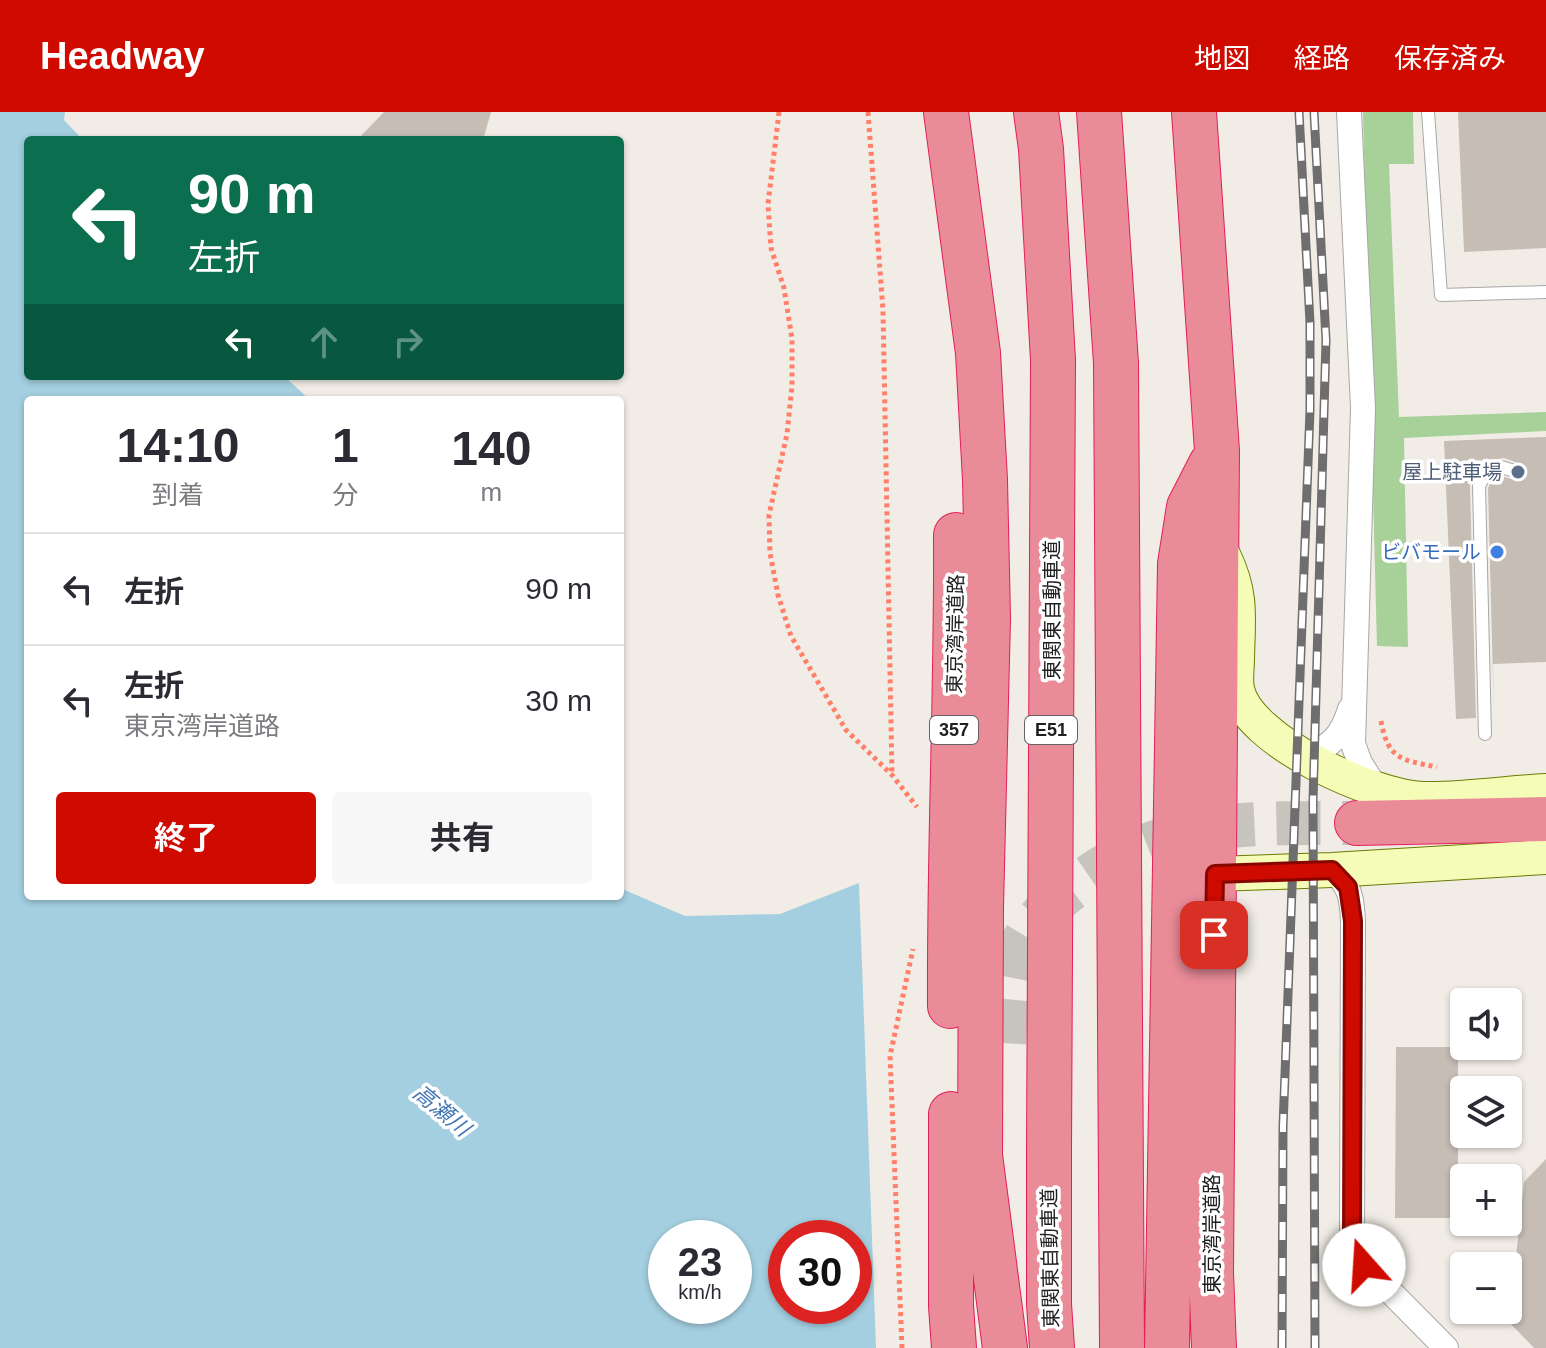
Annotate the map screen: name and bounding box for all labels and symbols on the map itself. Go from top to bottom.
place label: 屋上駐車場 [1402,461,1502,483]
marker: 屋上駐車場 [1509,463,1527,481]
street label: 東関東自動車道 [1041,540,1063,680]
place label: ビバモール [1381,541,1481,563]
marker: ビバモール [1488,543,1506,561]
street label: 東京湾岸道路 [943,574,967,694]
road number: 357 [930,716,978,744]
road number: E51 [1025,716,1077,744]
pin [1180,901,1248,969]
water label: 高瀬川 [408,1080,477,1142]
street label: 東京湾岸道路 [1201,1174,1223,1294]
street label: 東関東自動車道 [1038,1188,1062,1328]
speed limit sign: 30 [768,1220,872,1324]
position arrow [1322,1223,1406,1307]

